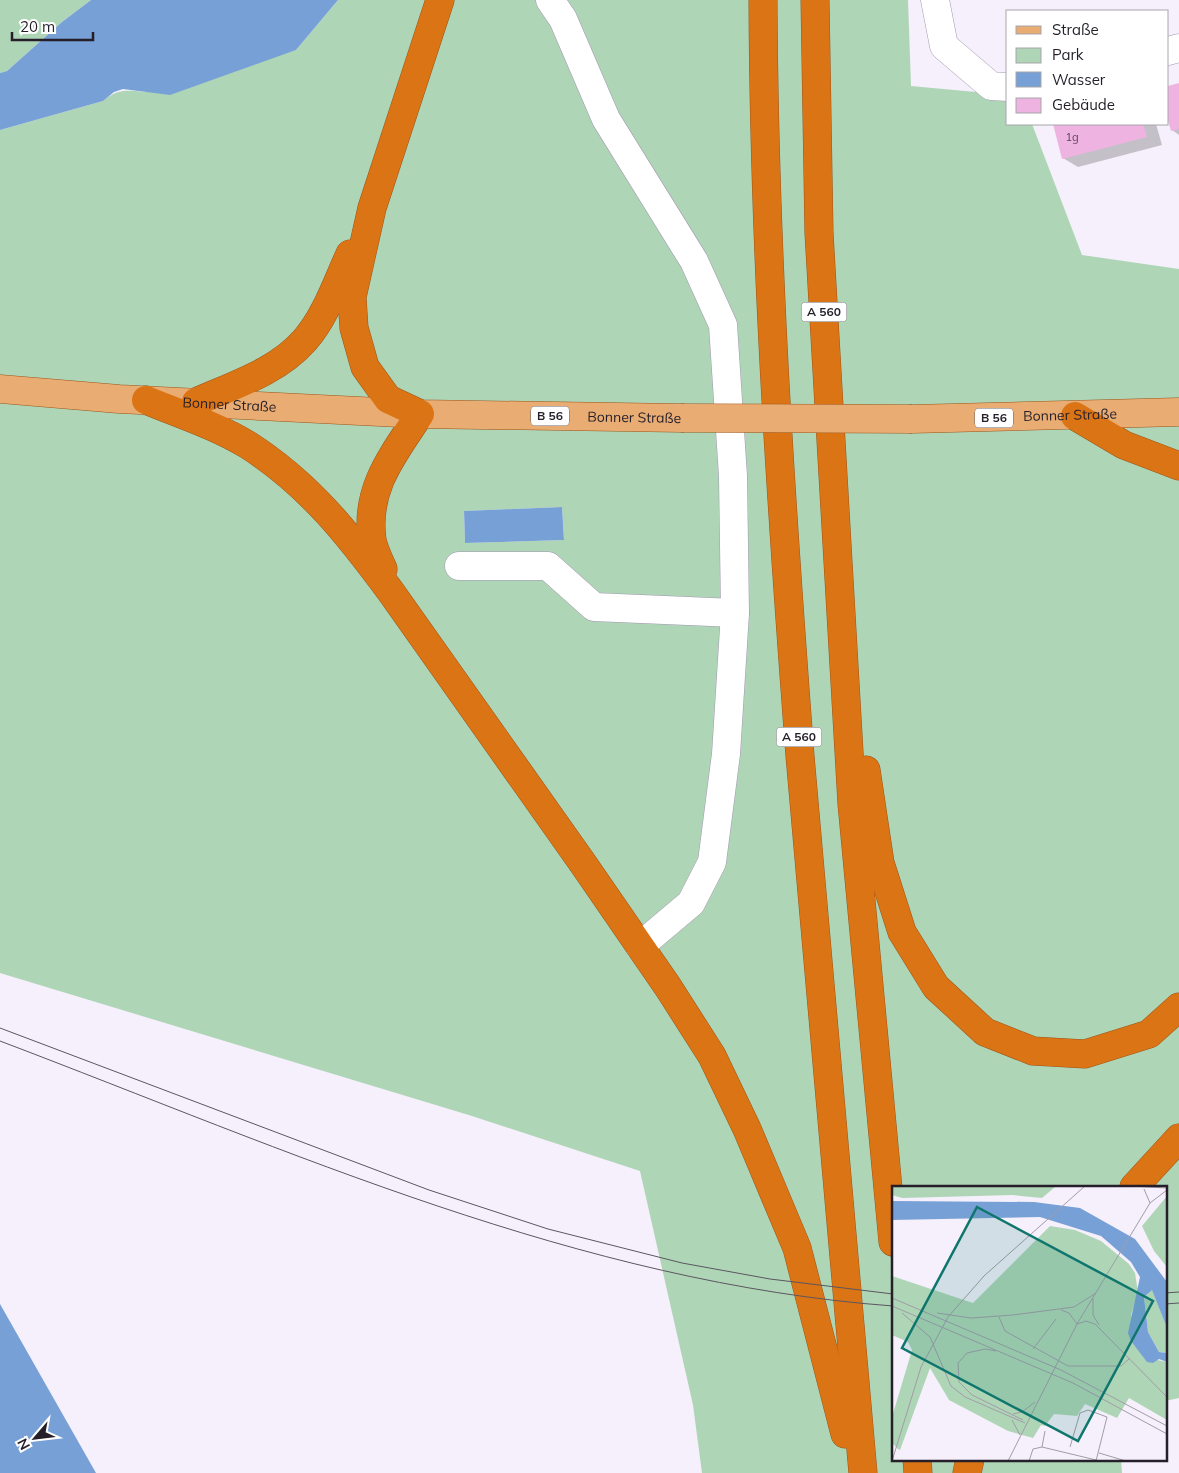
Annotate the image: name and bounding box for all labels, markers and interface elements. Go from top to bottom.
scale bar [12,10,94,42]
legend [1006,10,1169,125]
text: 20 m [20,17,55,36]
text: Straße [1052,20,1099,39]
text: Park [1052,45,1084,64]
text: Wasser [1052,70,1106,89]
text: Gebäude [1052,95,1115,114]
house number: 1g [1065,130,1079,144]
road number: A 560 [802,302,846,322]
street label: Bonner Straße [182,393,277,416]
street label: Bonner Straße [1023,405,1117,425]
road number: B 56 [531,406,569,426]
street label: Bonner Straße [587,408,681,427]
road number: B 56 [975,408,1013,428]
road number: A 560 [776,728,822,746]
inset map [892,1186,1166,1460]
north arrow [10,1413,60,1463]
text: N [13,1435,34,1453]

